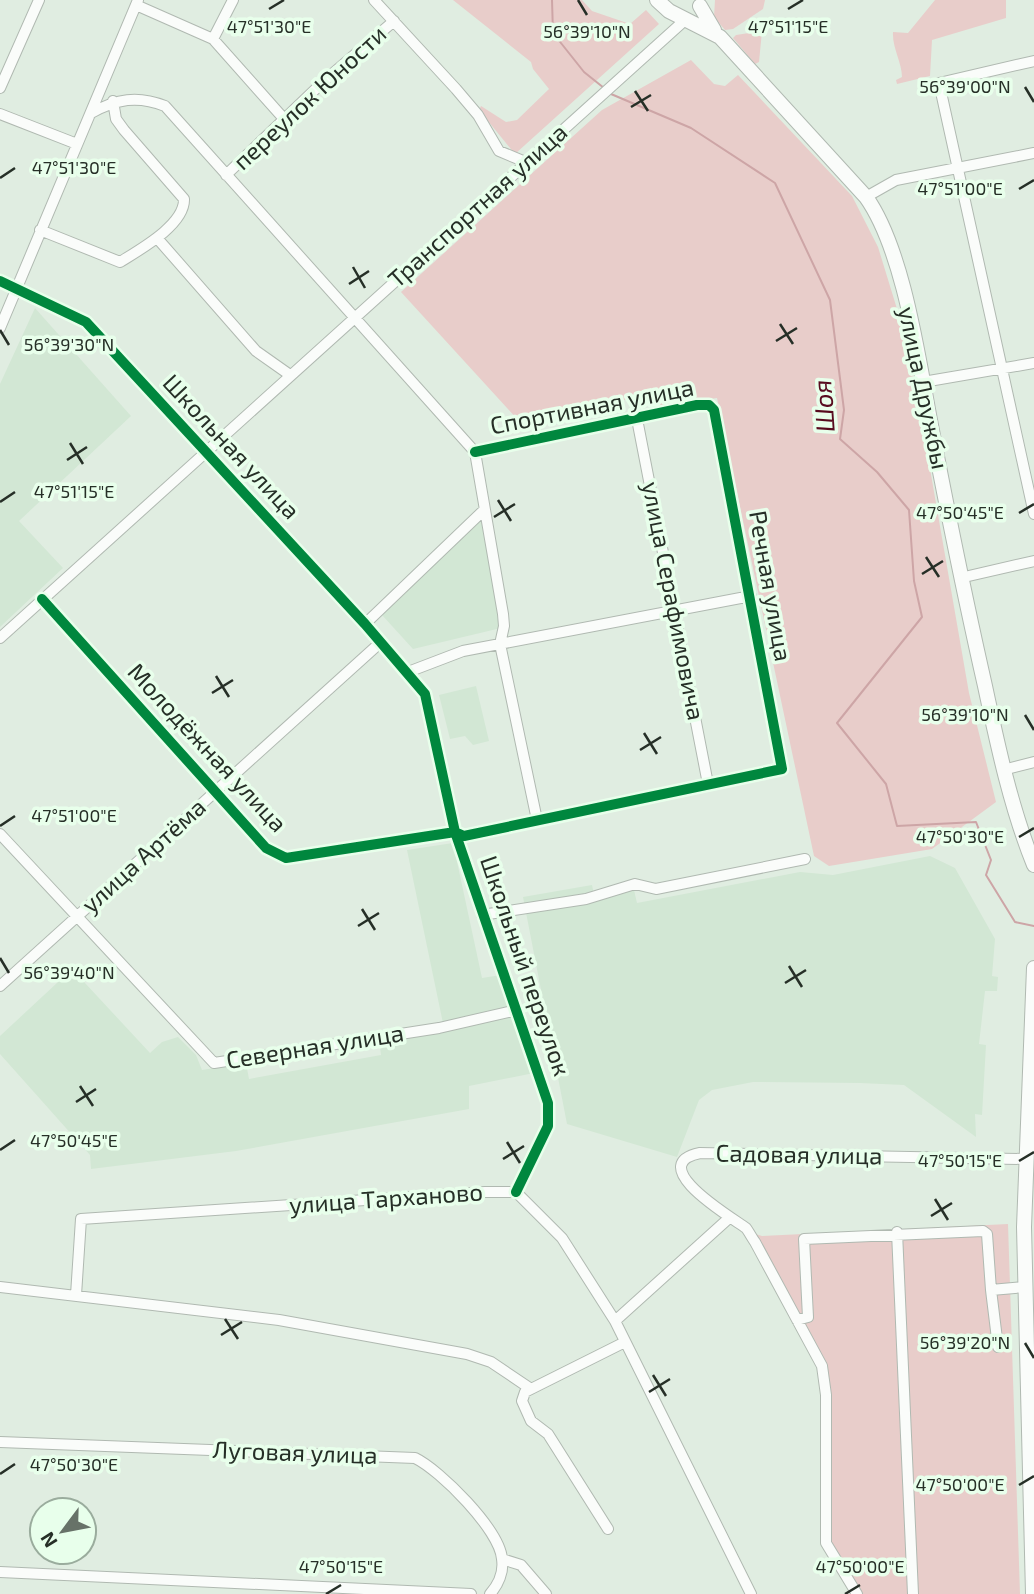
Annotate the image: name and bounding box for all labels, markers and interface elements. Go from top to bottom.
text: 47°51'30"E [227,15,311,37]
text: 47°51'15"E [748,15,828,37]
street label: переулок Юности [226,19,392,176]
text: 56°39'10"N [543,20,631,42]
text: 56°39'00"N [919,75,1011,97]
street label: Транспортная улица [382,117,573,294]
text: 47°51'30"E [32,156,116,178]
text: 47°51'00"E [917,177,1003,199]
street label: улица Дружбы [892,304,956,472]
text: 56°39'30"N [24,333,114,355]
street label: Школьная улица [157,368,307,525]
street label: Спортивная улица [487,372,696,440]
water label: Шоя [805,379,840,434]
street label: улица Серафимовича [636,479,712,723]
text: 47°51'15"E [34,480,114,502]
text: 47°50'45"E [916,501,1004,523]
street label: Речная улица [743,508,799,663]
street label: Молодёжная улица [122,657,294,838]
text: 56°39'10"N [921,703,1009,725]
street label: улица Артёма [75,792,212,919]
text: 47°51'00"E [31,804,117,826]
text: 47°50'30"E [916,825,1004,847]
street label: Школьный переулок [474,852,578,1080]
text: 56°39'40"N [23,961,115,983]
street label: Северная улица [224,1017,406,1075]
text: 47°50'45"E [30,1129,118,1151]
street label: Садовая улица [715,1138,883,1170]
text: 47°50'15"E [918,1149,1002,1171]
street label: улица Тарханово [288,1176,484,1220]
text: 56°39'20"N [920,1331,1010,1353]
street label: Луговая улица [212,1434,378,1470]
text: 47°50'30"E [30,1453,118,1475]
text: 47°50'00"E [915,1473,1005,1495]
north arrow [28,1496,98,1566]
text: N [35,1528,62,1552]
text: 47°50'15"E [299,1555,383,1577]
text: 47°50'00"E [815,1555,905,1577]

